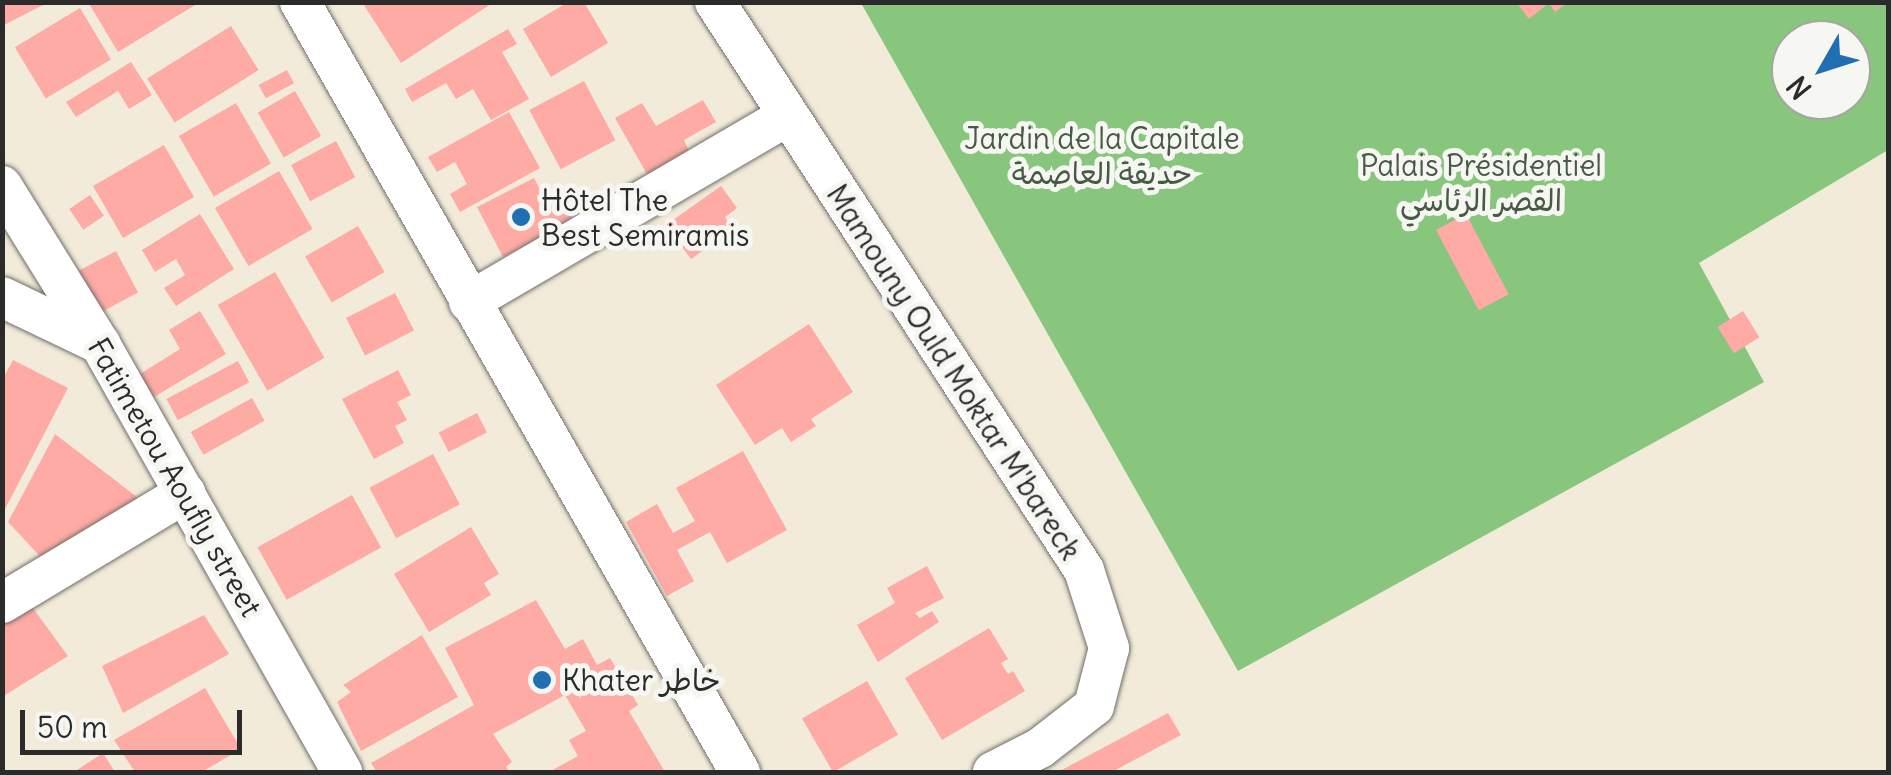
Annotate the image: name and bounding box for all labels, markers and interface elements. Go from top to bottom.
north arrow [1771,20,1871,120]
text: N [1779,69,1819,106]
park label: Jardin de la Capitale حديقة العاصمة [964,120,1240,190]
park label: Palais Présidentiel القصر الرئاسي [1360,147,1602,218]
street label: Mamouny Ould Moktar M'bareck [819,178,1089,566]
place label: Hôtel The Best Semiramis [541,182,749,252]
marker: Hôtel The Best Semiramis [510,206,532,228]
street label: Fatimetou Aoufly street [81,331,269,623]
place label: Khater خاطر [562,662,721,698]
marker: Khater خاطر [531,669,553,691]
scale bar [25,690,248,752]
text: 50 m [37,708,107,746]

